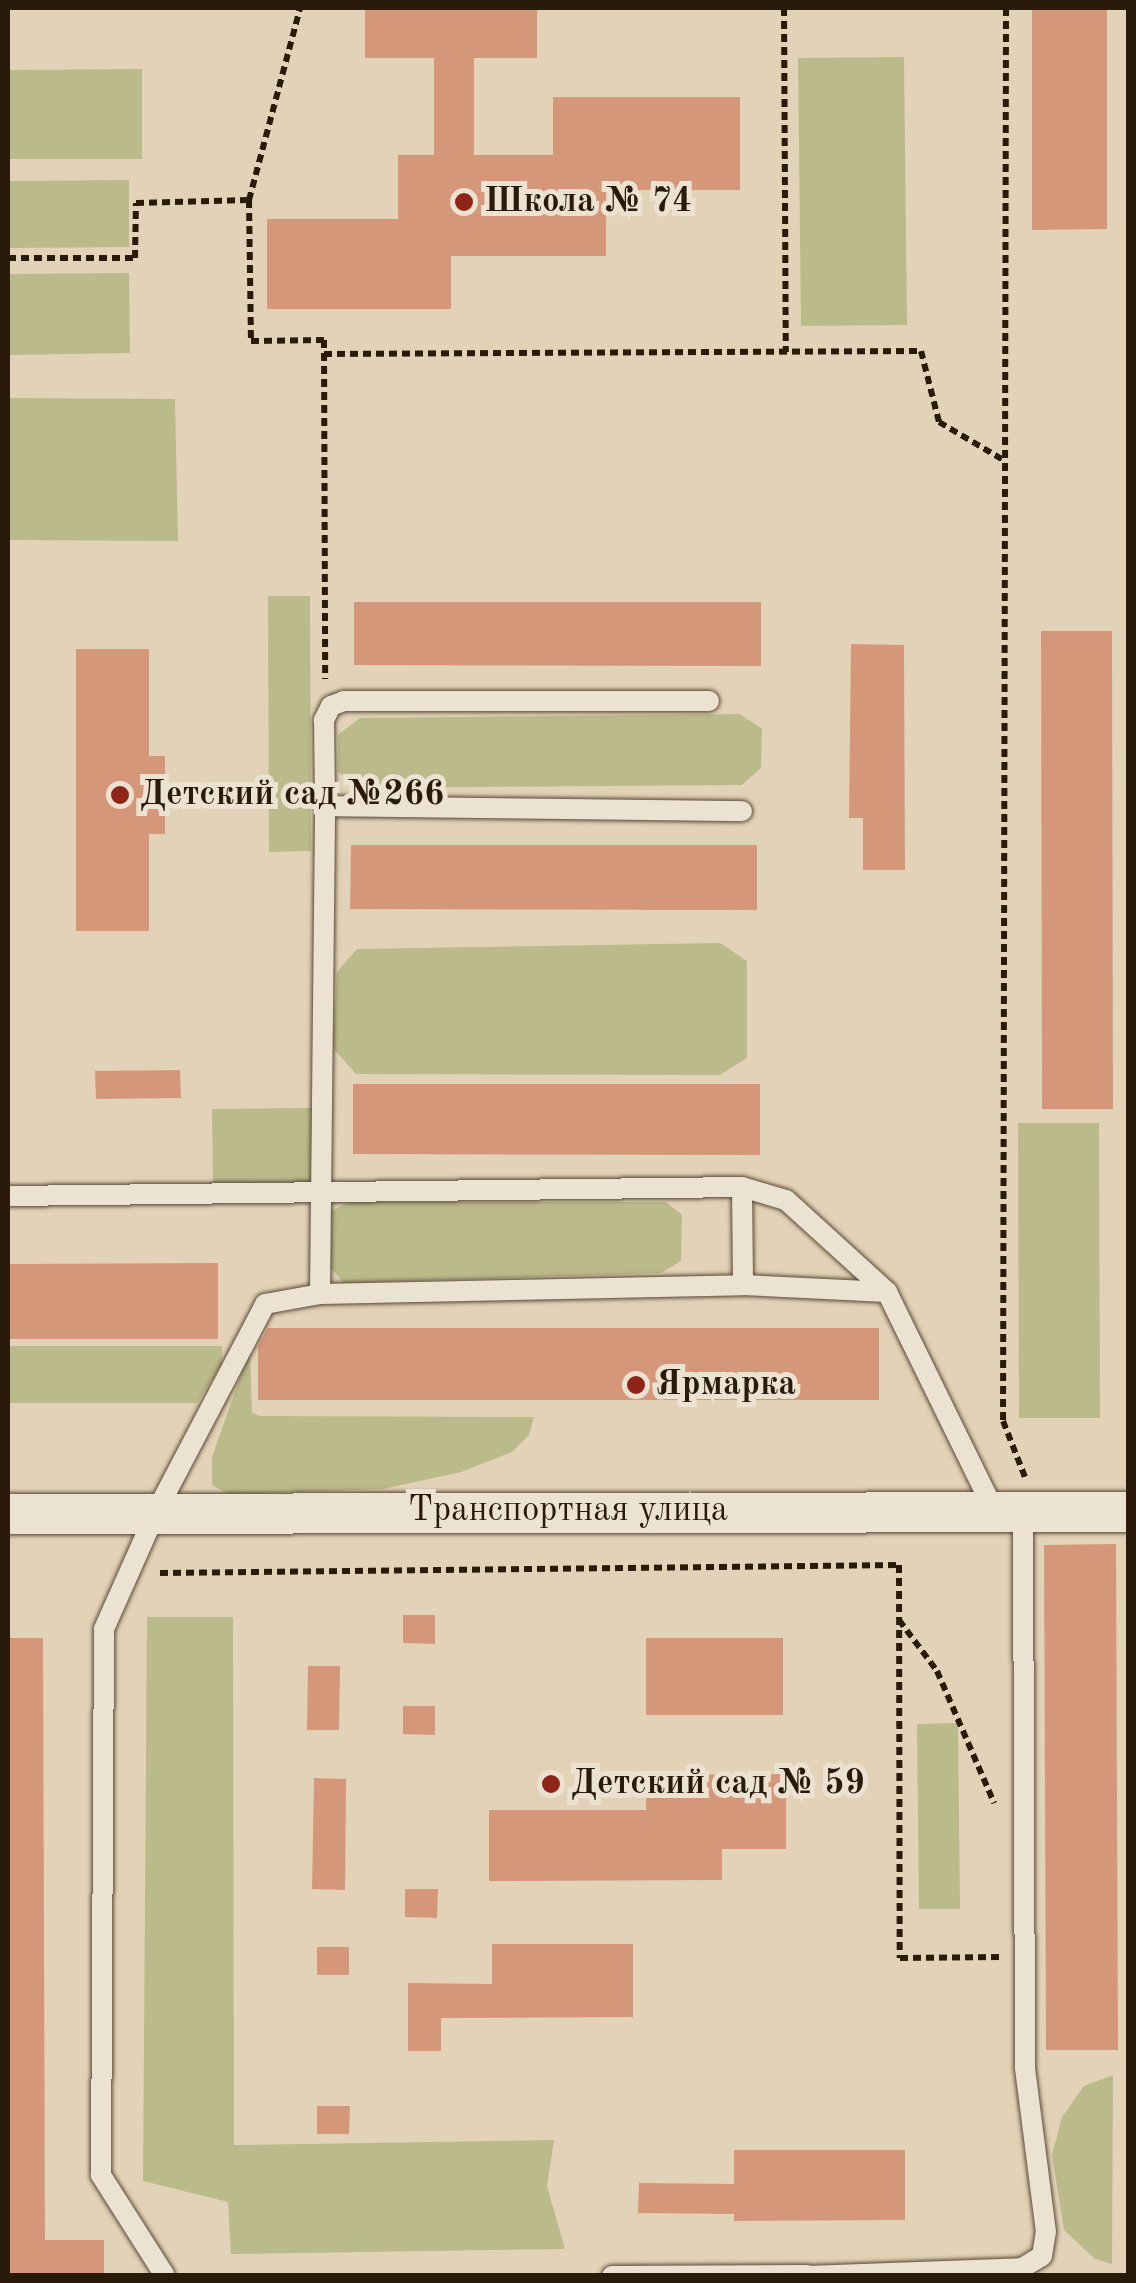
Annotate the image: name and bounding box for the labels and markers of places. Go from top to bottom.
place label: Школа № 74 [484,181,692,223]
marker: Школа № 74 [453,191,475,213]
place label: Детский сад №266 [140,774,444,816]
marker: Детский сад №266 [109,784,131,806]
place label: Ярмарка [656,1364,796,1406]
marker: Ярмарка [625,1374,647,1396]
place label: Детский сад № 59 [571,1763,865,1805]
marker: Детский сад № 59 [540,1773,562,1795]

